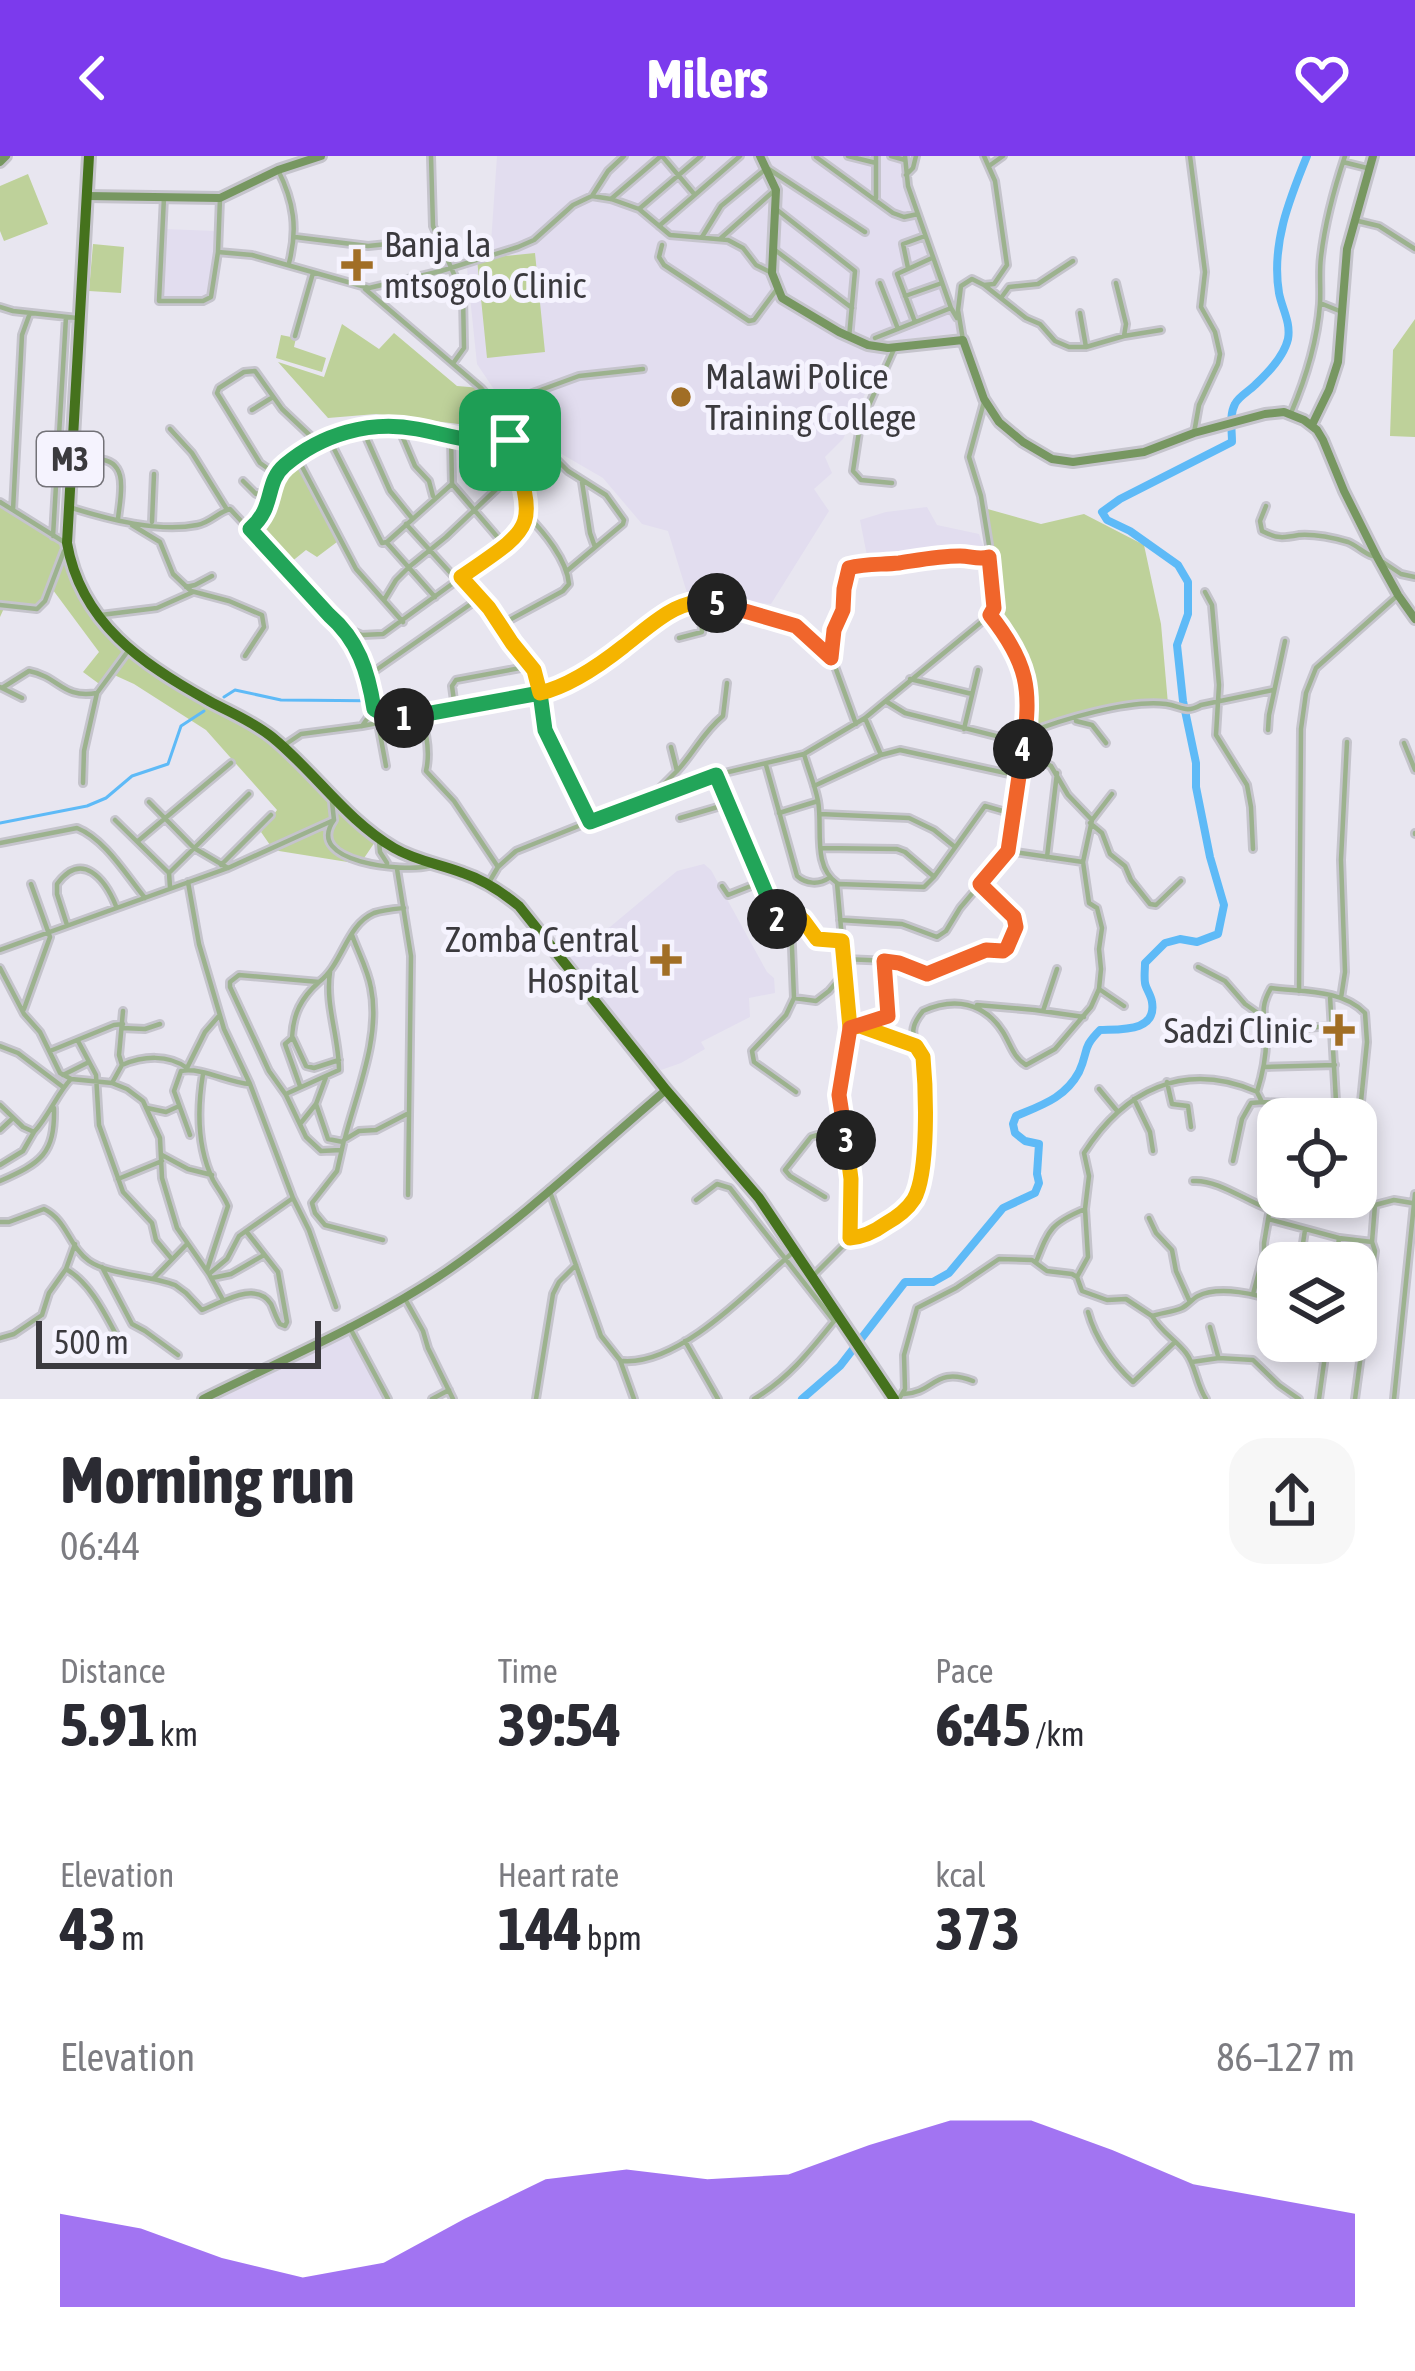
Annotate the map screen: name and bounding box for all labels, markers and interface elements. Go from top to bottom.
icon: back [60,45,126,111]
icon: heart [1289,45,1355,111]
text: Milers [647,48,768,109]
place label: Banja la mtsogolo Clinic [384,223,586,306]
marker: Banja la mtsogolo Clinic [341,249,373,281]
place label: Malawi Police Training College [705,355,916,438]
marker: Malawi Police Training College [668,384,694,410]
pin [459,389,561,491]
icon: arrive [477,407,543,473]
road number: M3 [37,432,103,486]
pin: 5 [687,573,747,633]
text: 5 [709,584,725,622]
pin: 1 [374,688,434,748]
text: 1 [396,699,412,737]
pin: 4 [993,719,1053,779]
text: 4 [1015,730,1031,768]
pin: 2 [747,889,807,949]
text: 2 [769,900,785,938]
place label: Zomba Central Hospital [445,918,639,1001]
marker: Zomba Central Hospital [650,944,682,976]
place label: Sadzi Clinic [1164,1009,1313,1051]
marker: Sadzi Clinic [1323,1014,1355,1046]
map controls [1257,1098,1377,1362]
button: locate [1257,1098,1377,1218]
pin: 3 [816,1110,876,1170]
text: 3 [838,1121,854,1159]
button: layers [1257,1242,1377,1362]
scale bar [36,1315,321,1368]
text: 500 m [54,1323,129,1361]
button: share [1229,1438,1355,1564]
text: Morning run [60,1441,355,1517]
text: 06:44 [60,1524,140,1568]
text: Distance [60,1652,166,1690]
text: Time [498,1652,558,1690]
text: Pace [935,1652,993,1690]
text: 5.91 [60,1690,155,1759]
text: 39:54 [498,1690,621,1759]
text: 6:45 [935,1690,1031,1759]
text: km [155,1715,198,1753]
text: /km [1031,1715,1085,1753]
text: Elevation [60,1856,174,1894]
text: Heart rate [498,1856,619,1894]
text: kcal [935,1856,986,1894]
text: 43 [60,1894,116,1963]
text: 144 [498,1894,582,1963]
text: 373 [935,1894,1020,1963]
text: m [116,1919,145,1957]
text: bpm [582,1919,642,1957]
text: Elevation [60,2035,195,2079]
text: 86–127 m [1216,2035,1355,2079]

